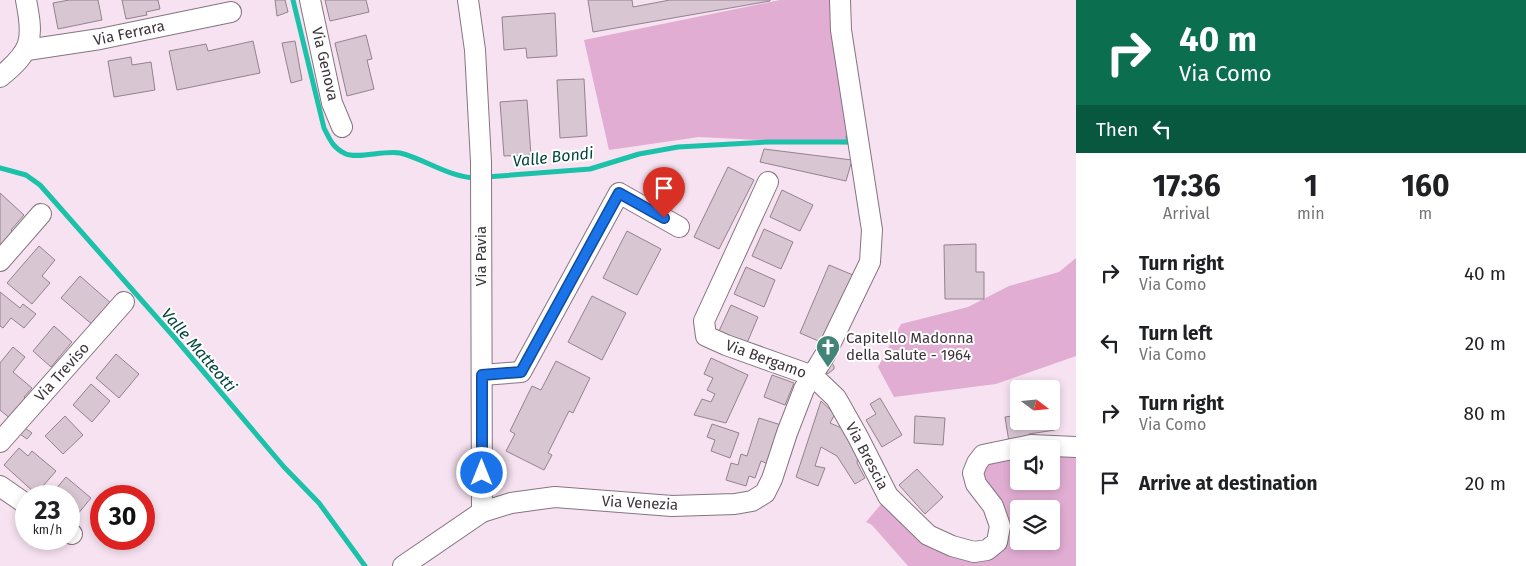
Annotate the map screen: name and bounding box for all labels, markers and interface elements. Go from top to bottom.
street label: Via Ferrara [92,17,166,49]
text: 40 m [1179,18,1257,60]
icon: right [1096,20,1161,85]
street label: Via Genova [308,25,342,103]
text: Via Como [1179,60,1272,87]
icon: left [1148,115,1176,143]
text: Then [1096,118,1138,141]
water label: Valle Bondi [512,143,595,171]
pin [643,167,685,218]
text: 17:36 [1152,168,1221,204]
text: 1 [1304,168,1318,204]
text: 160 [1401,168,1450,204]
icon: arrive [650,174,678,202]
text: Arrival [1163,204,1210,223]
text: min [1297,204,1325,223]
text: m [1418,204,1432,223]
street label: Via Pavia [472,226,490,286]
text: Turn right [1139,252,1224,275]
icon: right [1096,259,1124,287]
text: 40 m [1464,262,1506,285]
text: Via Como [1139,275,1206,294]
water label: Valle Matteotti [157,304,241,396]
text: Turn left [1139,322,1213,345]
place label: Capitello Madonna della Salute - 1964 [846,329,974,364]
icon: left [1096,329,1124,357]
text: 20 m [1465,332,1506,355]
church icon: Capitello Madonna della Salute - 1964 [815,334,841,368]
street label: Via Bergamo [723,336,809,382]
street label: Via Treviso [31,339,93,405]
text: Via Como [1139,345,1206,364]
north arrow [1010,380,1060,430]
map controls [1010,380,1060,550]
text: Turn right [1139,392,1224,415]
icon: right [1096,399,1124,427]
text: 80 m [1464,402,1506,425]
text: Via Como [1139,415,1206,434]
street label: Via Brescia [842,419,892,493]
button: sound [1010,440,1060,490]
position arrow [455,446,507,498]
icon: arrive [1096,469,1124,497]
text: Arrive at destination [1139,472,1318,495]
text: 20 m [1465,472,1506,495]
speed limit sign: 30 [90,485,155,550]
street label: Via Venezia [601,492,679,514]
text: 23 [35,496,60,526]
button: layers [1010,500,1060,550]
text: km/h [33,523,62,537]

